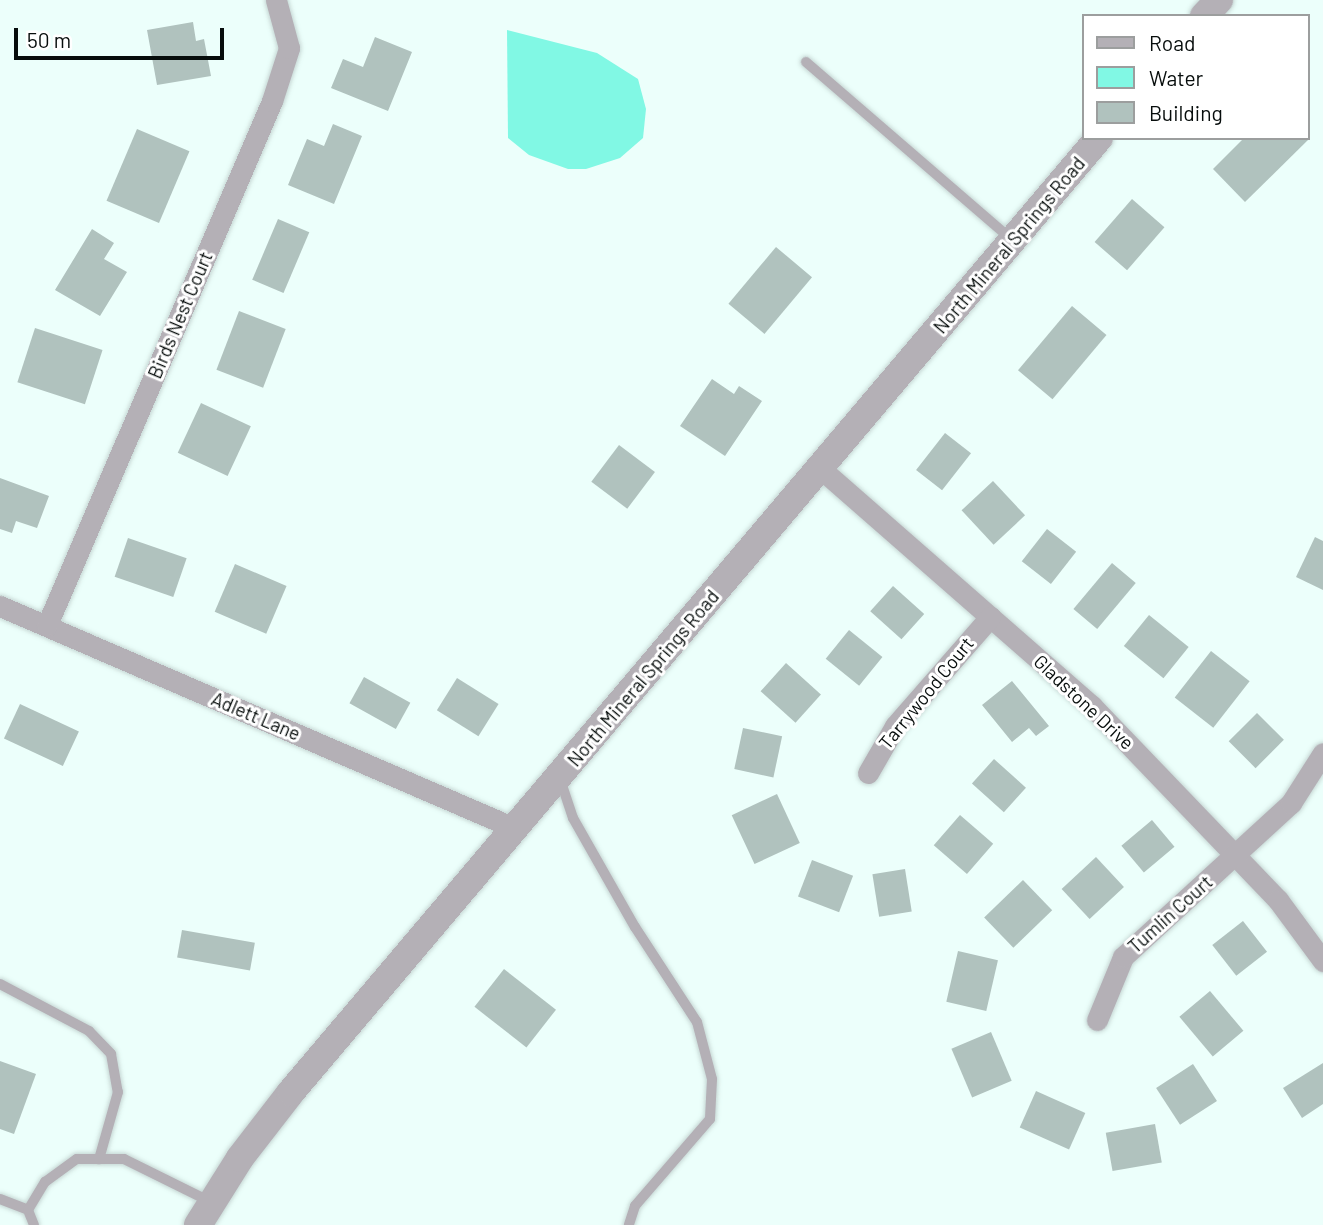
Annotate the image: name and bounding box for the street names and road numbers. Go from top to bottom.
street label: North Mineral Springs Road [928,152,1090,338]
street label: Birds Nest Court [143,248,217,382]
street label: North Mineral Springs Road [562,585,724,771]
street label: Tarrywood Court [874,632,978,754]
street label: Gladstone Drive [1029,650,1139,754]
street label: Adlett Lane [208,687,304,745]
street label: Tumlin Court [1123,870,1217,958]

